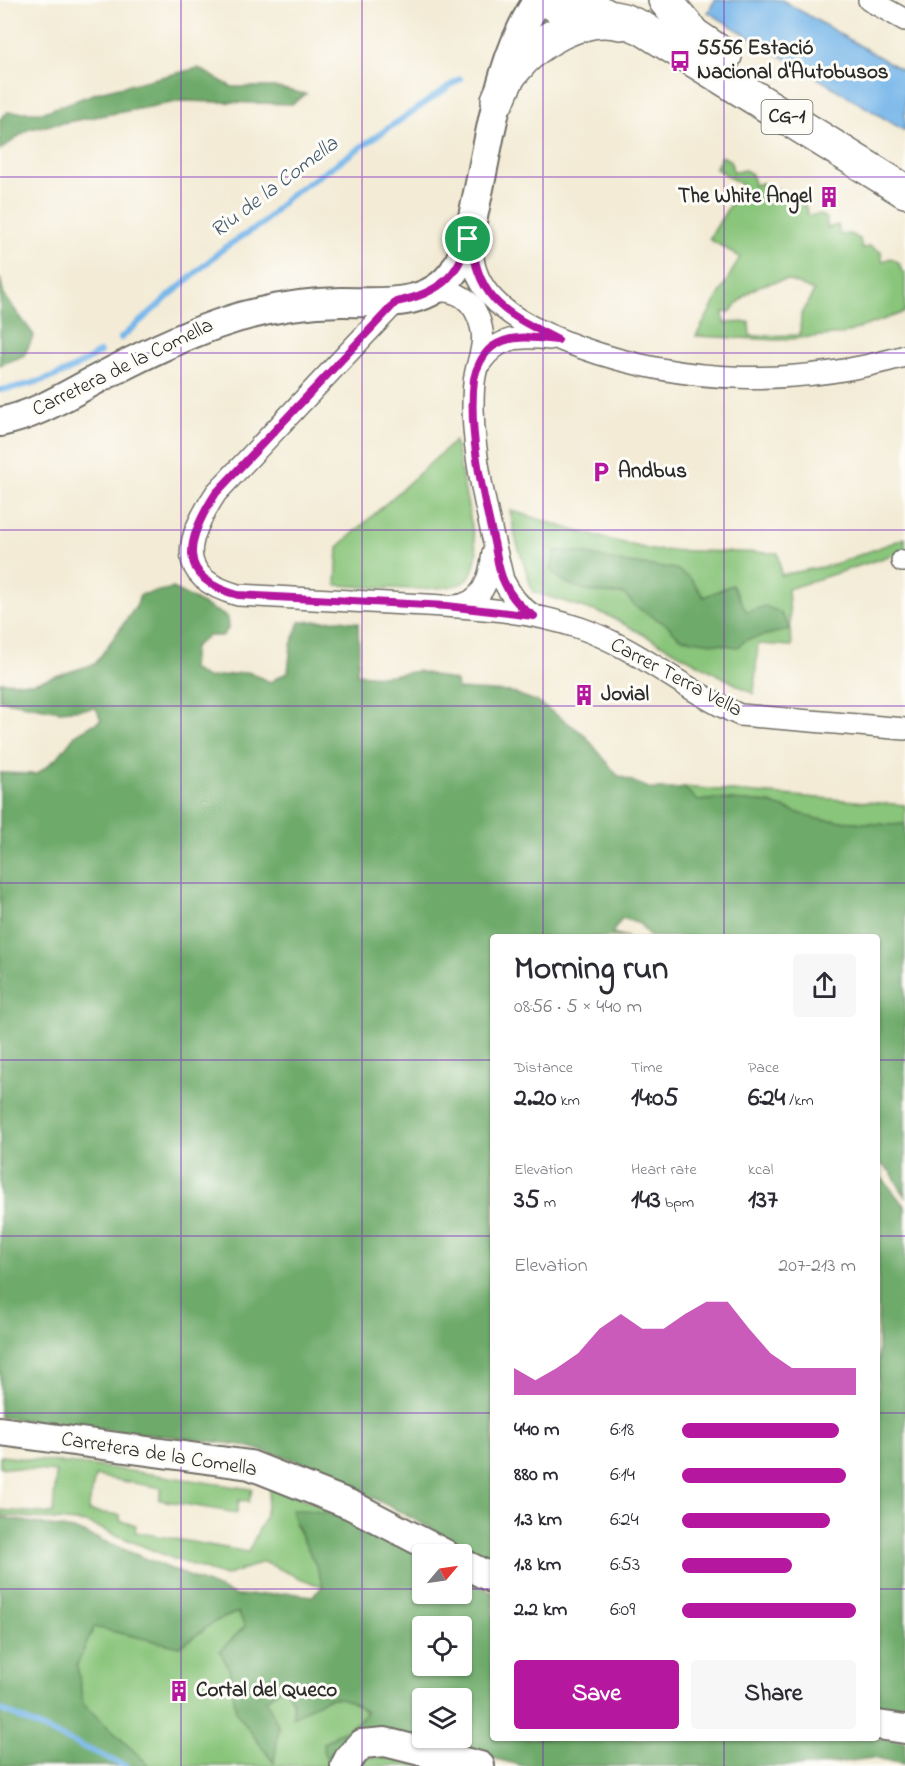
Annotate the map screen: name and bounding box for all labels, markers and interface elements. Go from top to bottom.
place label: 5556 Estació Nacional d'Autobusos [697,34,889,88]
bus stop icon: 5556 Estació Nacional d'Autobusos [668,49,692,73]
road number: CG-1 [762,100,812,134]
water label: Riu de la Comella [204,129,346,247]
place label: The White Angel [678,182,812,214]
building icon: The White Angel [817,185,841,209]
pin [442,213,493,264]
icon: arrive [451,222,484,255]
street label: Carretera de la Comella [27,311,219,425]
place label: Andbus [618,457,687,487]
parking icon: Andbus [589,460,613,484]
street label: Carrer Terra Vella [605,631,747,725]
place label: Jovial [601,680,649,710]
building icon: Jovial [572,683,596,707]
text: Morning run [514,946,668,994]
button: share [793,954,856,1017]
text: 08:56 · 5 × 440 m [514,993,642,1022]
text: Distance [514,1056,573,1080]
text: Time [631,1056,663,1080]
text: Pace [748,1056,779,1080]
text: 2.20 [514,1080,556,1118]
text: 14:05 [631,1080,678,1118]
text: 6:24 [748,1080,785,1118]
text: km [556,1089,580,1113]
text: /km [785,1089,814,1113]
text: Elevation [514,1158,573,1182]
text: Heart rate [631,1158,697,1182]
text: kcal [748,1158,773,1182]
text: 35 [514,1182,540,1220]
text: 143 [631,1182,661,1220]
text: 137 [748,1182,778,1220]
text: m [540,1191,556,1215]
text: bpm [661,1191,694,1215]
text: Elevation [514,1252,588,1281]
text: 207–213 m [778,1252,856,1281]
text: 440 m [514,1416,560,1445]
text: 6:18 [610,1416,634,1445]
street label: Carretera de la Comella [59,1425,259,1485]
text: 880 m [514,1461,558,1490]
text: 6:14 [610,1461,635,1490]
text: 1.3 km [514,1506,562,1535]
text: 6:24 [610,1506,639,1535]
north arrow [412,1544,472,1604]
map controls [412,1544,472,1748]
text: 1.8 km [514,1551,561,1580]
text: 6:53 [610,1551,640,1580]
text: 2.2 km [514,1596,567,1625]
text: 6:09 [610,1596,635,1625]
button: locate [412,1616,472,1676]
button: Save [514,1660,679,1729]
button: Share [691,1660,856,1729]
place label: Cortal del Queco [196,1676,337,1706]
building icon: Cortal del Queco [167,1679,191,1703]
button: layers [412,1688,472,1748]

